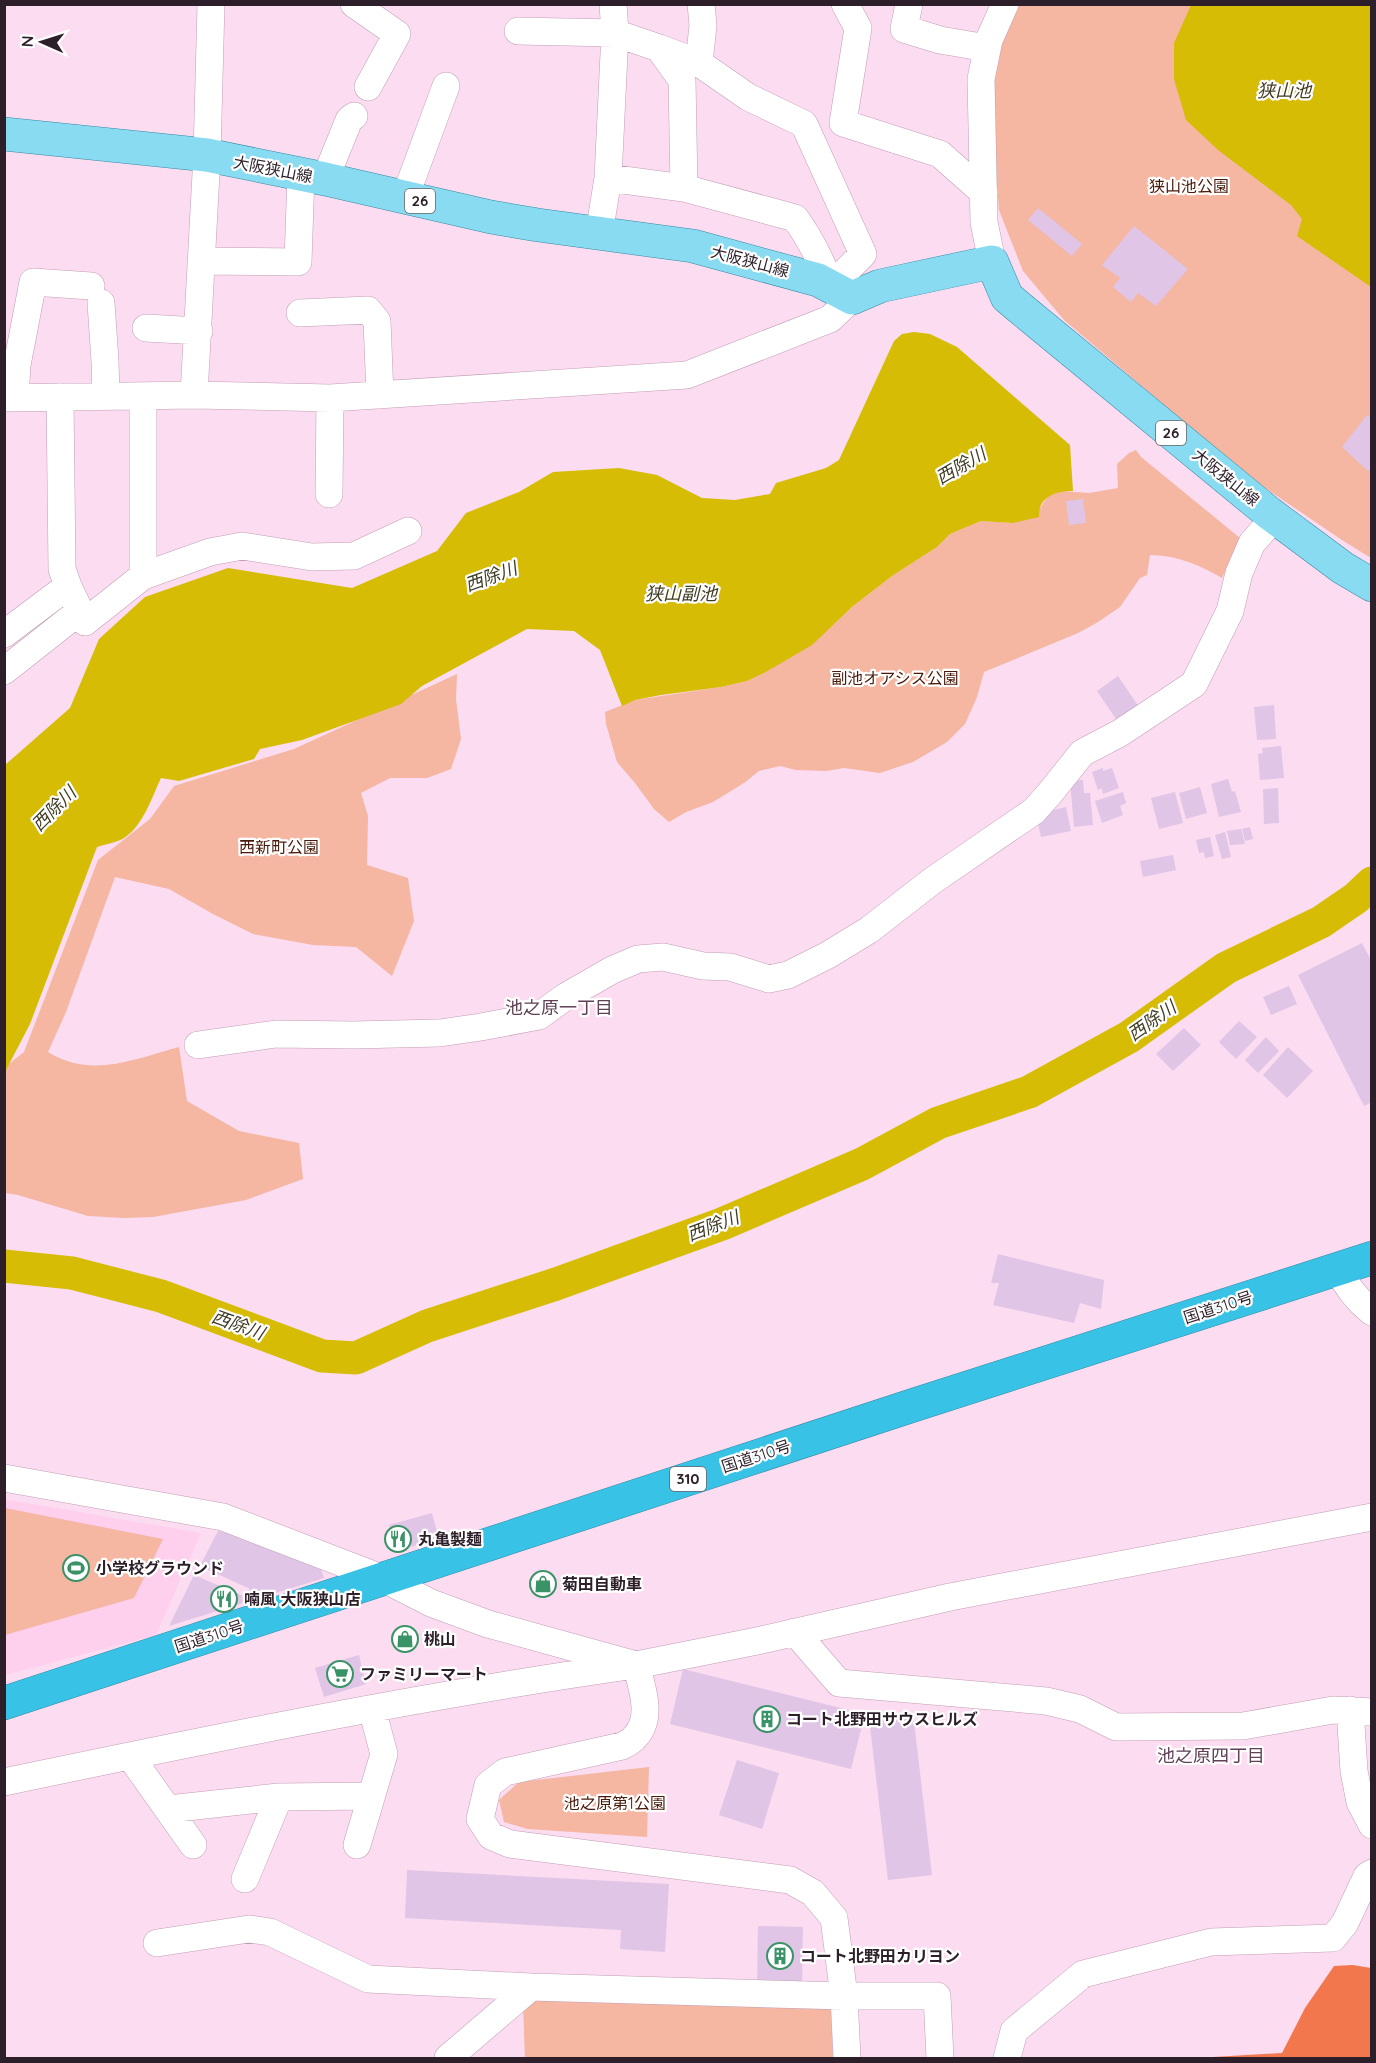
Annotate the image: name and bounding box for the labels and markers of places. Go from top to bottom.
restaurant icon: 丸亀製麺 [383,1524,413,1554]
place label: 丸亀製麺 [418,1529,482,1549]
sports icon: 小学校グラウンド [61,1553,91,1583]
place label: 小学校グラウンド [96,1558,224,1578]
shop icon: 菊田自動車 [528,1569,558,1599]
place label: 菊田自動車 [562,1574,642,1594]
restaurant icon: 喃風 大阪狭山店 [209,1584,239,1614]
place label: 喃風 大阪狭山店 [244,1589,360,1609]
shop icon: 桃山 [390,1624,420,1654]
place label: 桃山 [424,1629,456,1649]
supermarket icon: ファミリーマート [325,1659,355,1689]
place label: ファミリーマート [360,1664,488,1684]
building icon: コート北野田サウスヒルズ [752,1704,782,1734]
place label: コート北野田サウスヒルズ [786,1709,978,1729]
building icon: コート北野田カリヨン [765,1941,795,1971]
place label: コート北野田カリヨン [800,1946,960,1966]

